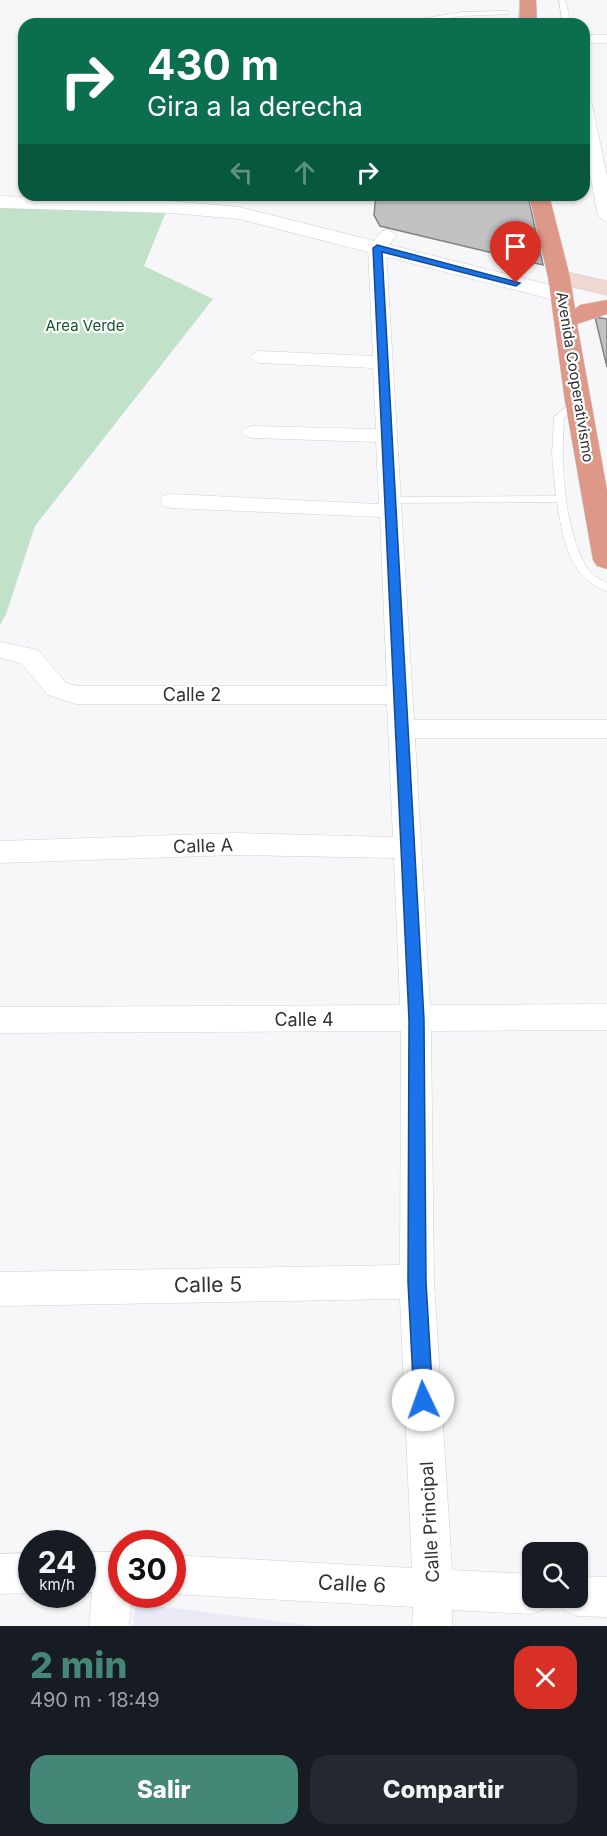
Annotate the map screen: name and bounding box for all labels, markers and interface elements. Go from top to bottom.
text: 430 m [147,39,279,90]
icon: right [48,42,126,120]
text: Gira a la derecha [147,90,363,123]
icon: left [225,156,258,189]
icon: ahead [288,156,321,189]
icon: right [351,156,384,189]
pin [490,221,541,283]
icon: arrive [499,230,532,263]
street label: Avenida Cooperativismo [553,290,598,463]
park label: Area Verde [46,316,124,335]
street label: Calle 2 [163,684,221,705]
street label: Calle A [173,834,233,857]
street label: Calle 4 [274,1009,334,1030]
street label: Calle 5 [174,1271,242,1298]
position arrow [391,1368,455,1432]
street label: Calle Principal [416,1461,443,1583]
speed limit sign: 30 [108,1530,186,1608]
map controls [522,1542,588,1608]
button: search [522,1542,588,1608]
text: 24 [38,1544,76,1580]
street label: Calle 6 [317,1569,387,1598]
text: km/h [39,1575,75,1594]
text: 2 min [30,1643,127,1687]
button: close [514,1646,577,1709]
text: 490 m · 18:49 [30,1688,160,1712]
button: Salir [30,1755,298,1824]
button: Compartir [310,1755,577,1824]

